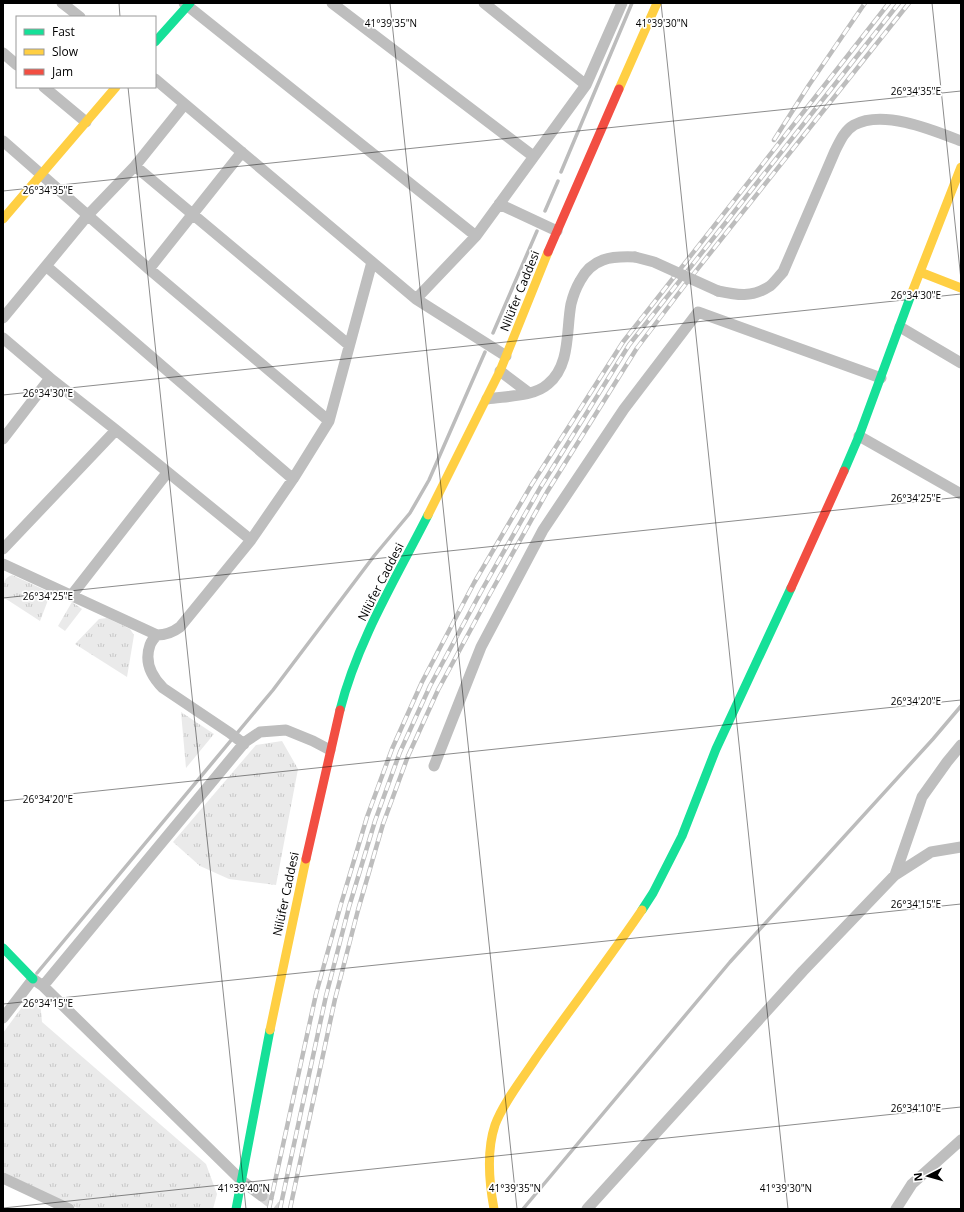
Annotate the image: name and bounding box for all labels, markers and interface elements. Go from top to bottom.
legend [16,16,156,88]
text: 41°39'35"N [365,16,417,30]
text: 41°39'30"N [636,16,688,30]
text: Fast [52,23,75,40]
text: Slow [52,43,79,60]
text: Jam [51,63,73,80]
text: 26°34'35"E [891,84,941,98]
text: 26°34'35"E [23,183,73,197]
street label: Nilüfer Caddesi [496,248,543,334]
text: 26°34'30"E [891,288,941,302]
text: 26°34'30"E [23,386,73,400]
text: 26°34'25"E [891,491,941,505]
street label: Nilüfer Caddesi [354,540,408,624]
text: 26°34'25"E [23,589,73,603]
text: 26°34'20"E [891,694,941,708]
text: 26°34'20"E [23,792,73,806]
street label: Nilüfer Caddesi [268,850,303,938]
text: 26°34'15"E [891,897,941,911]
text: 26°34'15"E [23,996,73,1010]
text: 26°34'10"E [891,1101,941,1115]
north arrow [908,1156,948,1196]
text: N [910,1172,925,1182]
text: 41°39'40"N [218,1181,270,1195]
text: 41°39'35"N [489,1181,541,1195]
text: 41°39'30"N [760,1181,812,1195]

